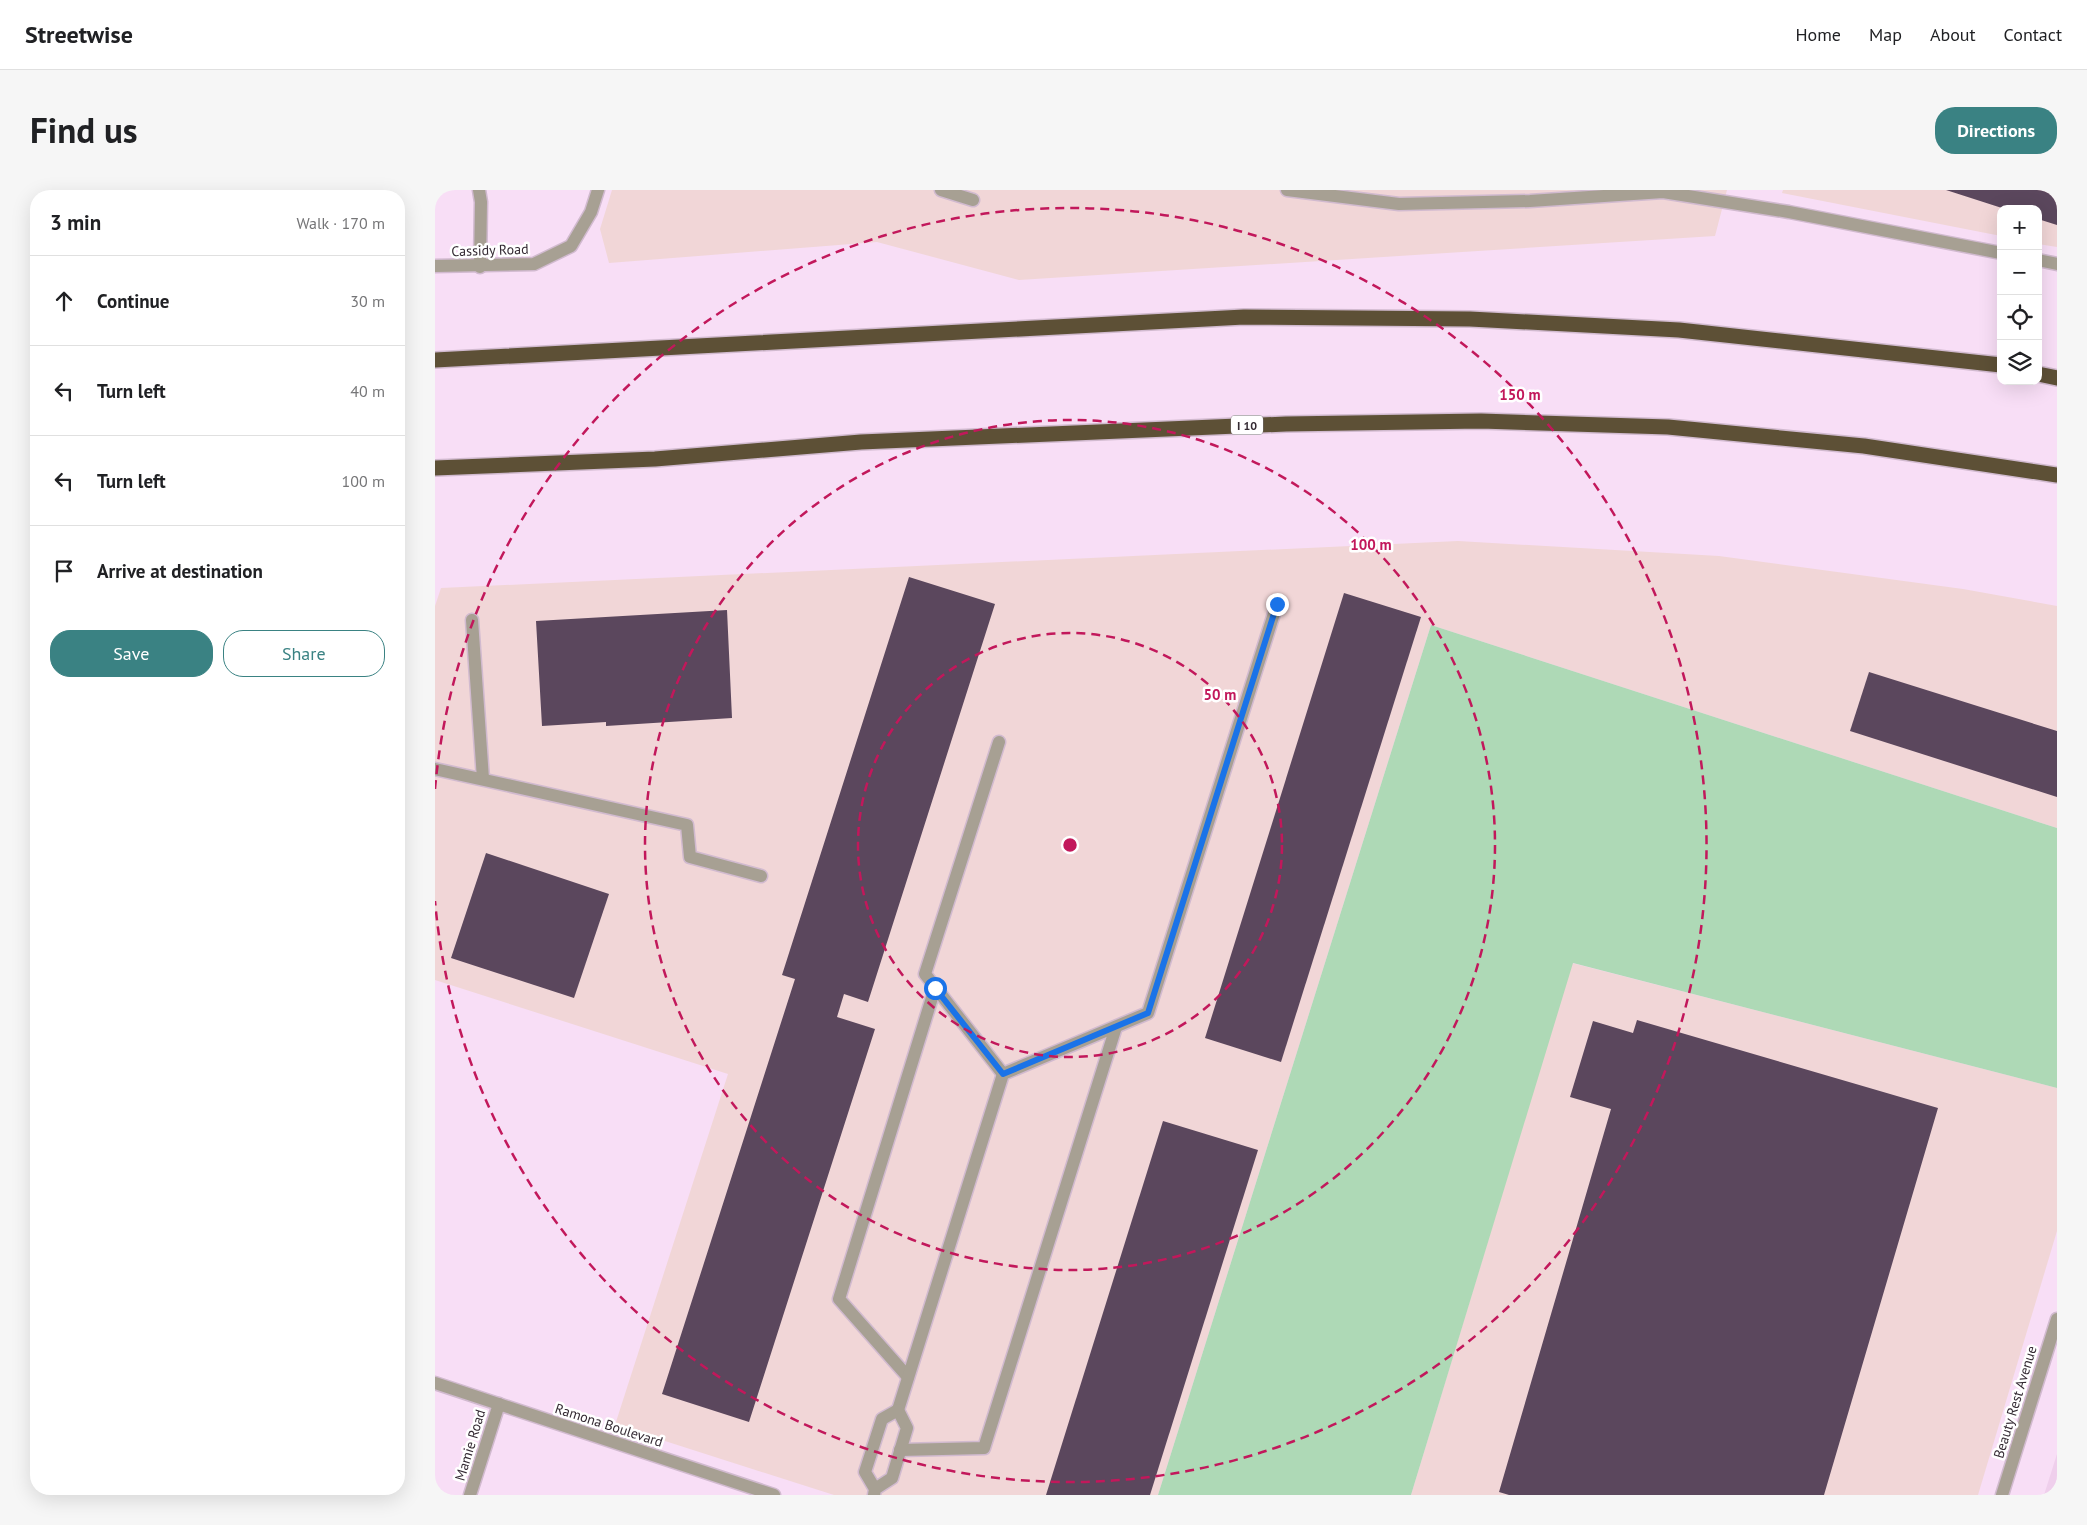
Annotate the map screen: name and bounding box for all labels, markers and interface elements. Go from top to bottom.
text: Streetwise [25,19,133,50]
text: Home [1795,23,1841,46]
text: Map [1869,23,1902,46]
text: About [1930,23,1976,46]
text: Contact [2004,23,2062,46]
text: Find us [30,107,138,153]
button: Directions [1935,107,2057,154]
map controls [1997,205,2042,385]
button: + [1997,205,2042,250]
text: 3 min [50,209,101,236]
text: Walk · 170 m [296,213,385,233]
street label: Cassidy Road [451,240,529,260]
button: − [1997,250,2042,295]
icon: ahead [50,287,78,315]
text: Continue [97,289,169,313]
text: 30 m [350,291,385,311]
button: locate [1997,295,2042,340]
button: layers [1997,340,2042,385]
icon: left [50,377,78,405]
text: Turn left [97,379,166,403]
text: 40 m [350,381,385,401]
text: 150 m [1499,385,1541,404]
road number: I 10 [1231,416,1263,434]
icon: left [50,467,78,495]
text: Turn left [97,469,166,493]
text: 100 m [342,471,385,491]
text: 100 m [1350,535,1392,554]
icon: arrive [50,557,78,585]
text: Arrive at destination [97,559,263,583]
route end [1266,593,1289,616]
button: Save [50,630,213,677]
button: Share [223,630,385,677]
text: 50 m [1204,685,1236,704]
centre of rings [1061,836,1079,854]
route start [924,977,947,1000]
street label: Beauty Rest Avenue [1989,1344,2041,1460]
street label: Ramona Boulevard [553,1399,665,1451]
street label: Mamie Road [451,1407,489,1483]

